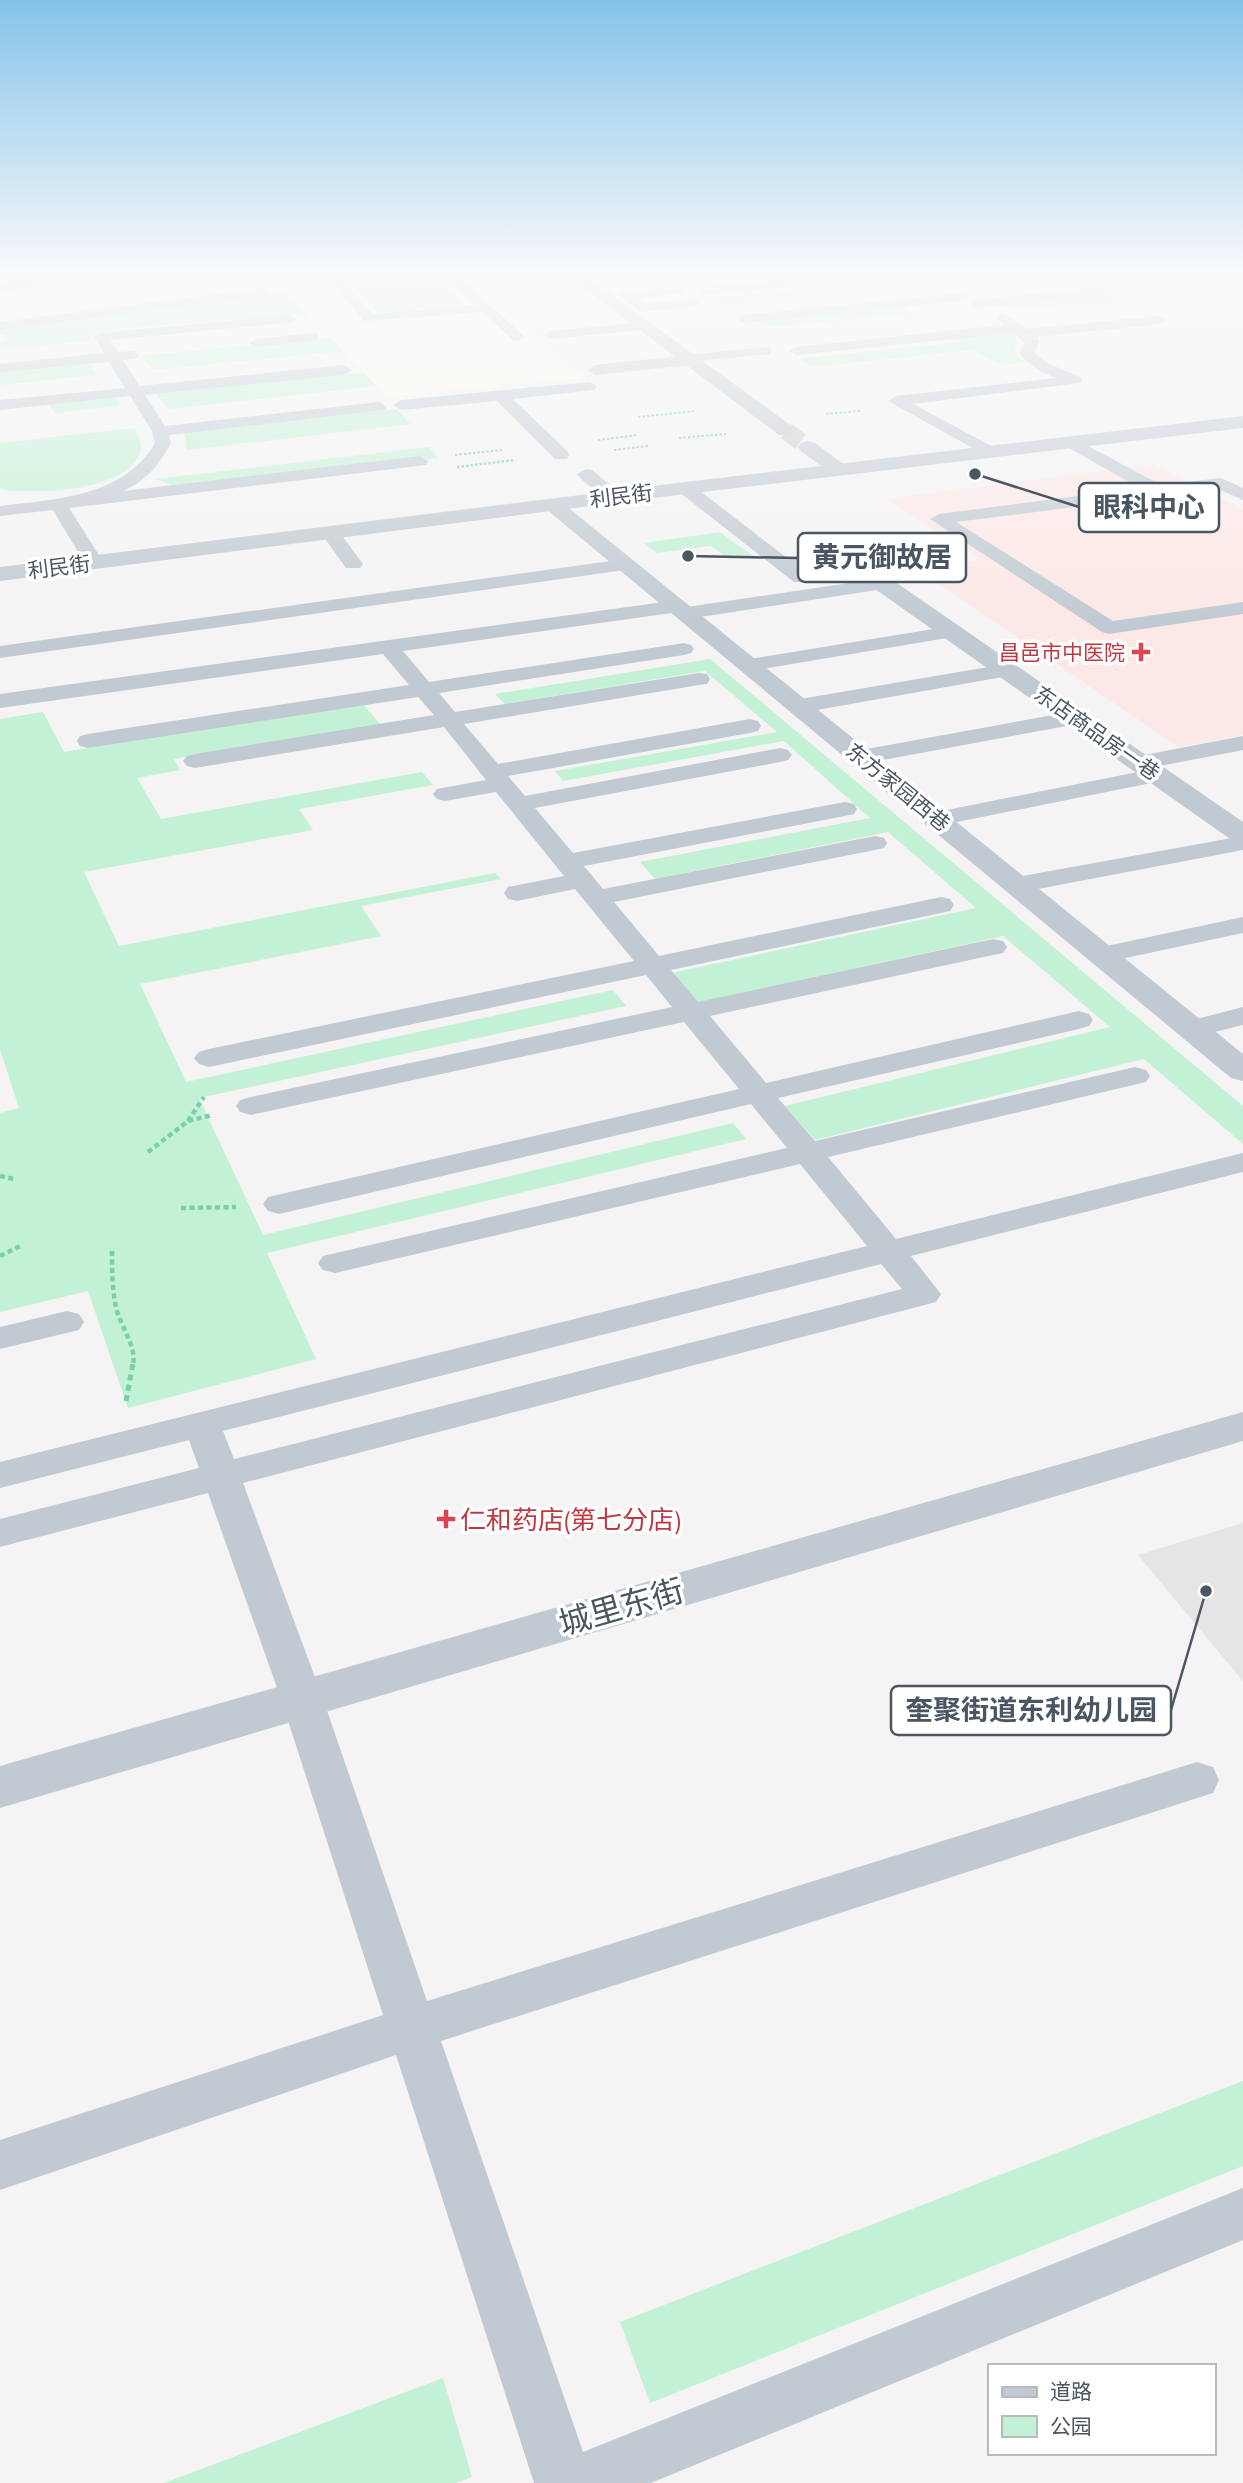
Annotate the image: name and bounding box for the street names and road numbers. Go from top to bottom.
street label: 利民街 [588,479,654,513]
street label: 利民街 [26,550,92,584]
street label: 东店商品房一巷 [1029,680,1165,786]
street label: 东方家园西巷 [841,737,955,837]
street label: 城里东街 [554,1568,688,1644]

